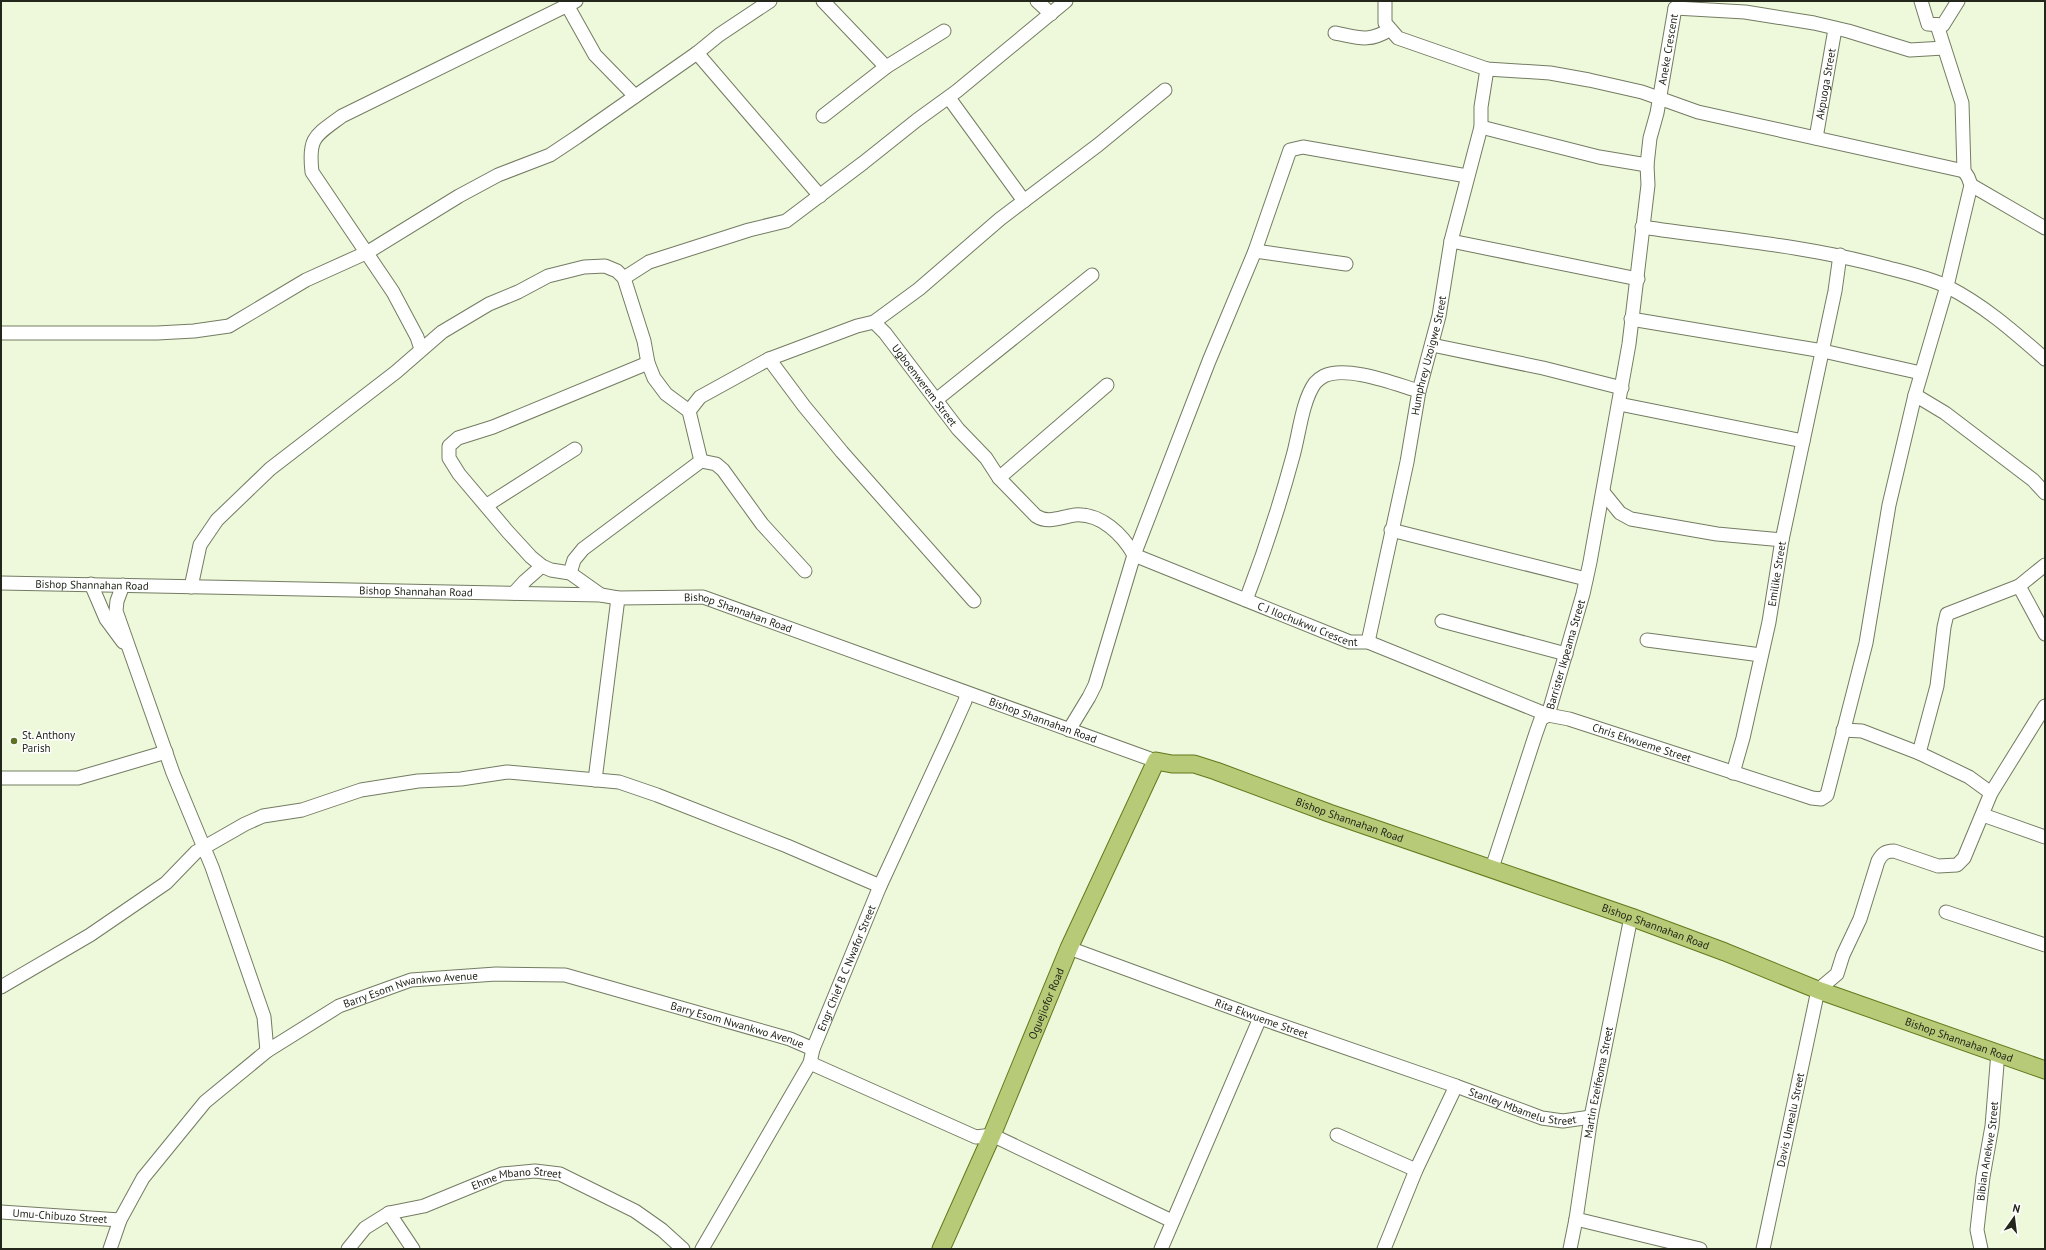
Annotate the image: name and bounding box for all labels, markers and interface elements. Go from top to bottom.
street label: Aneke Crescent [1655,12,1681,86]
street label: Akpuoga Street [1812,47,1839,120]
street label: Humphrey Uzoigwe Street [1408,294,1449,416]
street label: Ugboenwerem Street [889,341,960,429]
street label: Emilike Street [1765,540,1789,607]
street label: Bishop Shannahan Road [35,577,149,593]
street label: Bishop Shannahan Road [359,583,473,599]
street label: Bishop Shannahan Road [684,590,794,636]
street label: C J Ilochukwu Crescent [1255,598,1358,649]
street label: Barrister Ikpeama Street [1543,598,1588,711]
street label: Bishop Shannahan Road [987,694,1099,746]
street label: Chris Ekwueme Street [1591,720,1693,765]
place label: St. Anthony Parish [22,728,76,755]
marker: St. Anthony Parish [9,736,19,746]
street label: Bishop Shannahan Road [1294,794,1406,845]
street label: Bishop Shannahan Road [1600,900,1711,953]
street label: Engr Chief B C Nwafor Street [814,903,879,1033]
street label: Oguejiofor Road [1025,966,1067,1041]
street label: Barry Esom Nwankwo Avenue [341,968,479,1011]
street label: Rita Ekwueme Street [1213,995,1310,1041]
street label: Barry Esom Nwankwo Avenue [669,998,807,1051]
street label: Bishop Shannahan Road [1903,1014,2015,1065]
street label: Martin Ezeifeoma Street [1581,1025,1616,1139]
street label: Davis Umealu Street [1774,1071,1807,1168]
street label: Stanley Mbamelu Street [1467,1084,1577,1128]
street label: Bibian Anekwe Street [1973,1101,2001,1202]
street label: Ehme Mbano Street [469,1164,563,1193]
north arrow [1994,1198,2034,1238]
text: N [2011,1201,2022,1216]
street label: Umu-Chibuzo Street [12,1206,108,1226]

